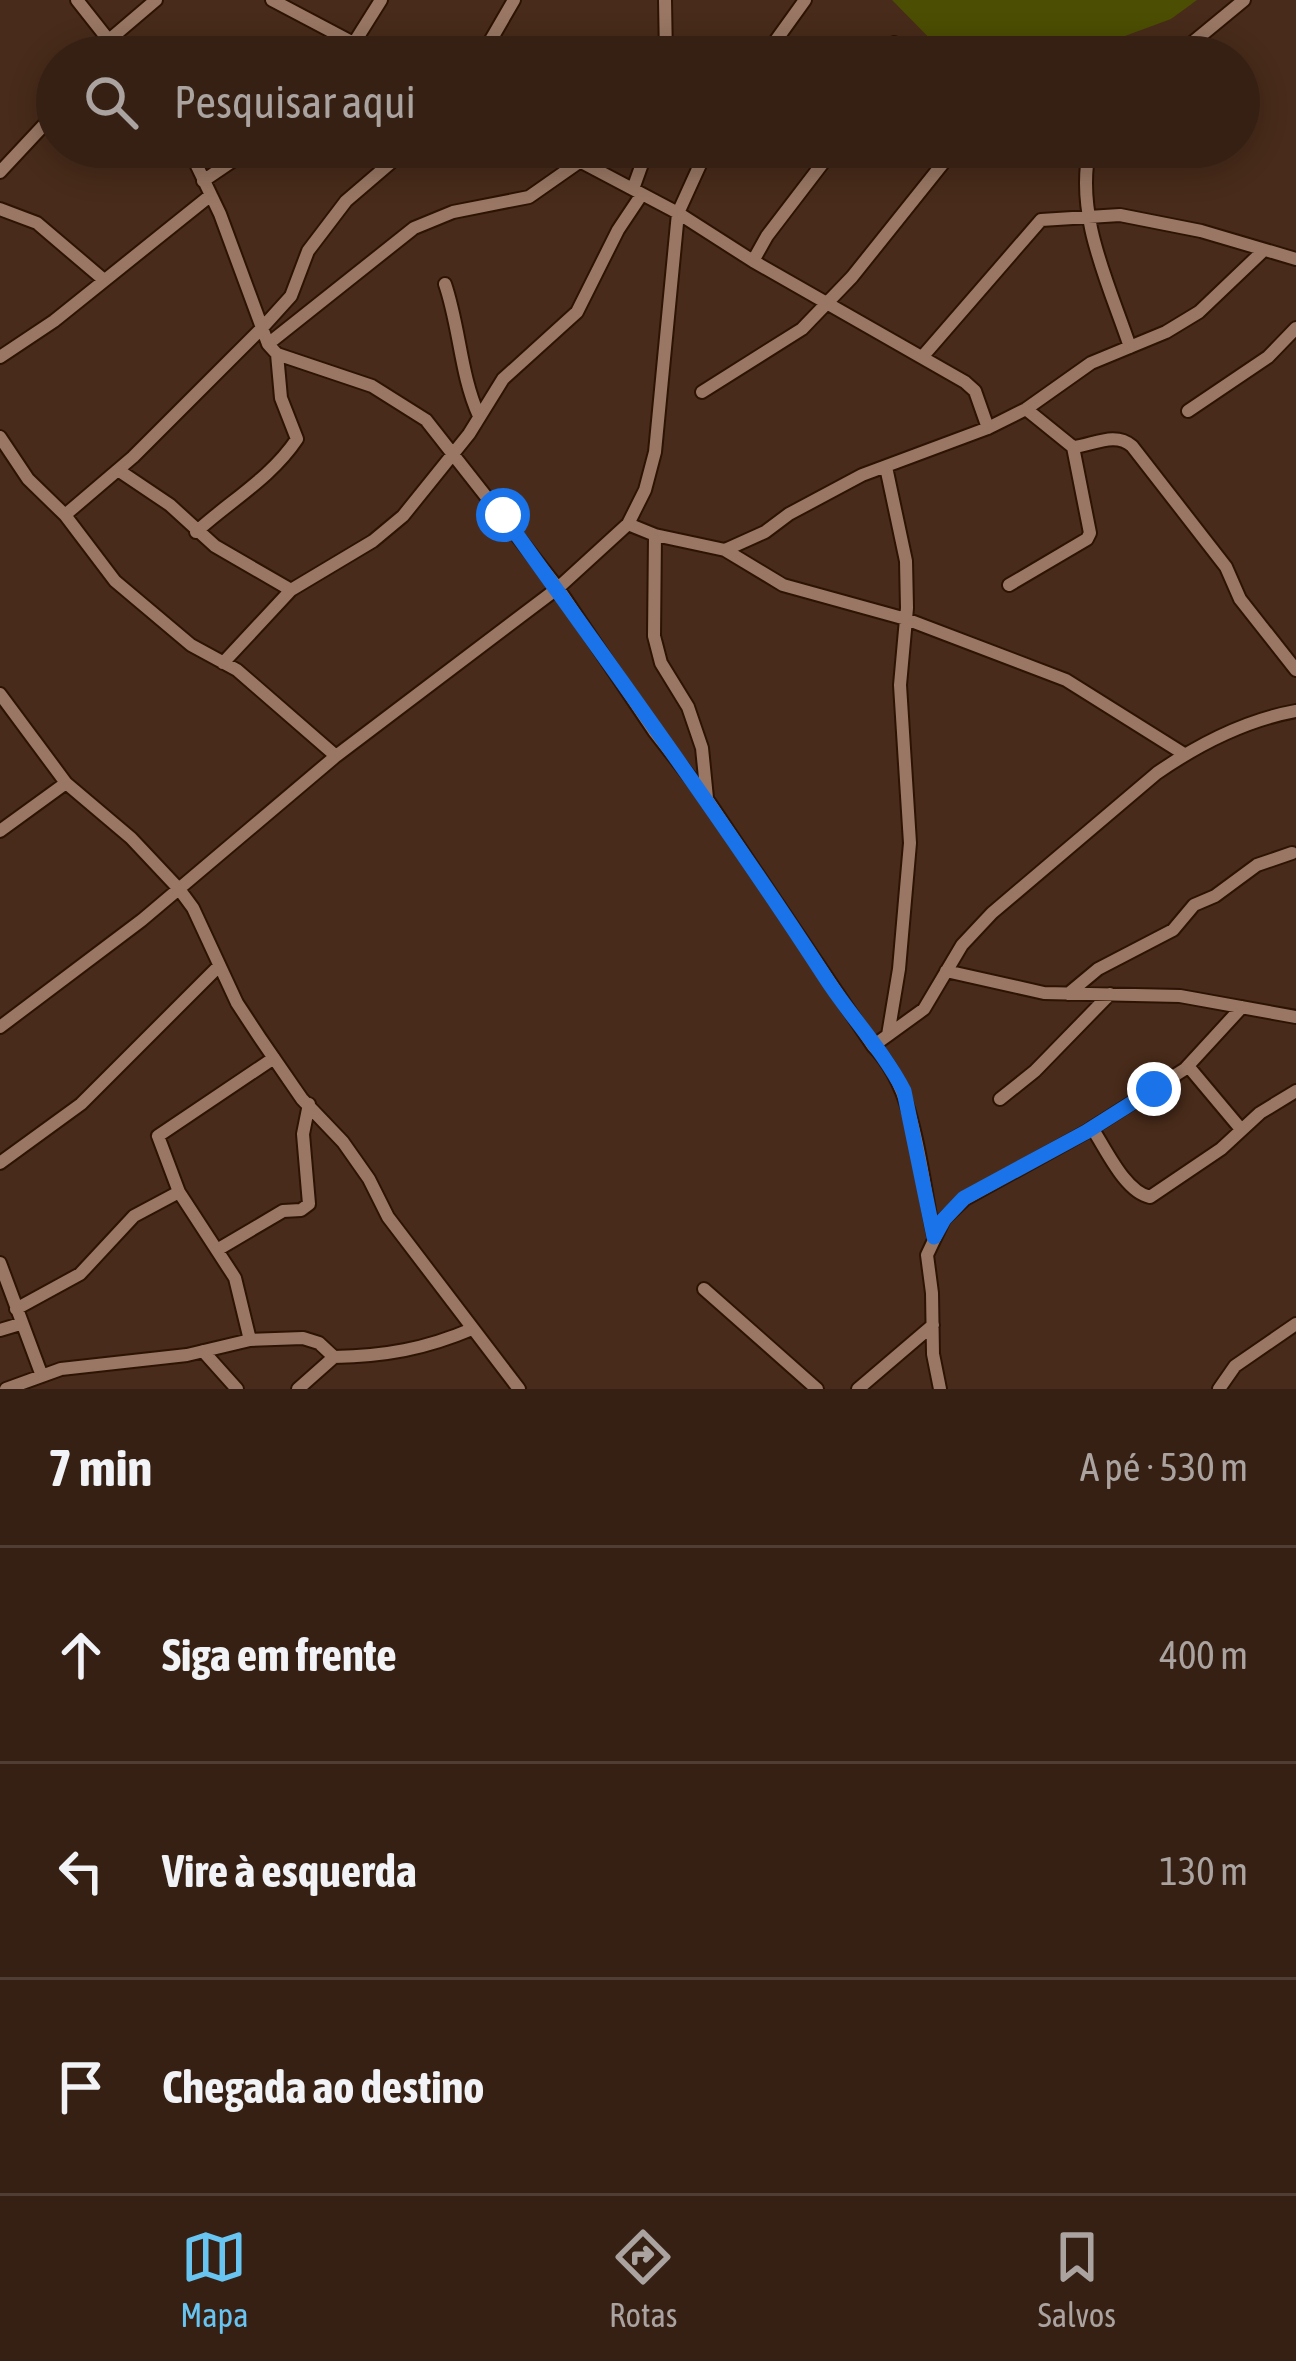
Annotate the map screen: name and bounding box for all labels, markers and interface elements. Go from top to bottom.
search box [36,36,1260,168]
icon: search [78,69,144,135]
text: Pesquisar aqui [174,76,416,128]
route start [476,488,530,542]
route end [1127,1062,1181,1116]
text: 7 min [48,1438,152,1497]
text: A pé · 530 m [1080,1445,1248,1489]
icon: ahead [48,1622,114,1688]
text: Siga em frente [162,1629,397,1681]
text: 400 m [1160,1633,1248,1677]
icon: left [48,1838,114,1904]
text: Vire à esquerda [162,1845,417,1897]
text: 130 m [1160,1849,1248,1893]
icon: arrive [48,2054,114,2120]
text: Chegada ao destino [162,2061,484,2113]
tab: Mapa [180,2224,249,2334]
tab: Rotas [609,2224,677,2334]
tab: Salvos [1038,2224,1116,2334]

